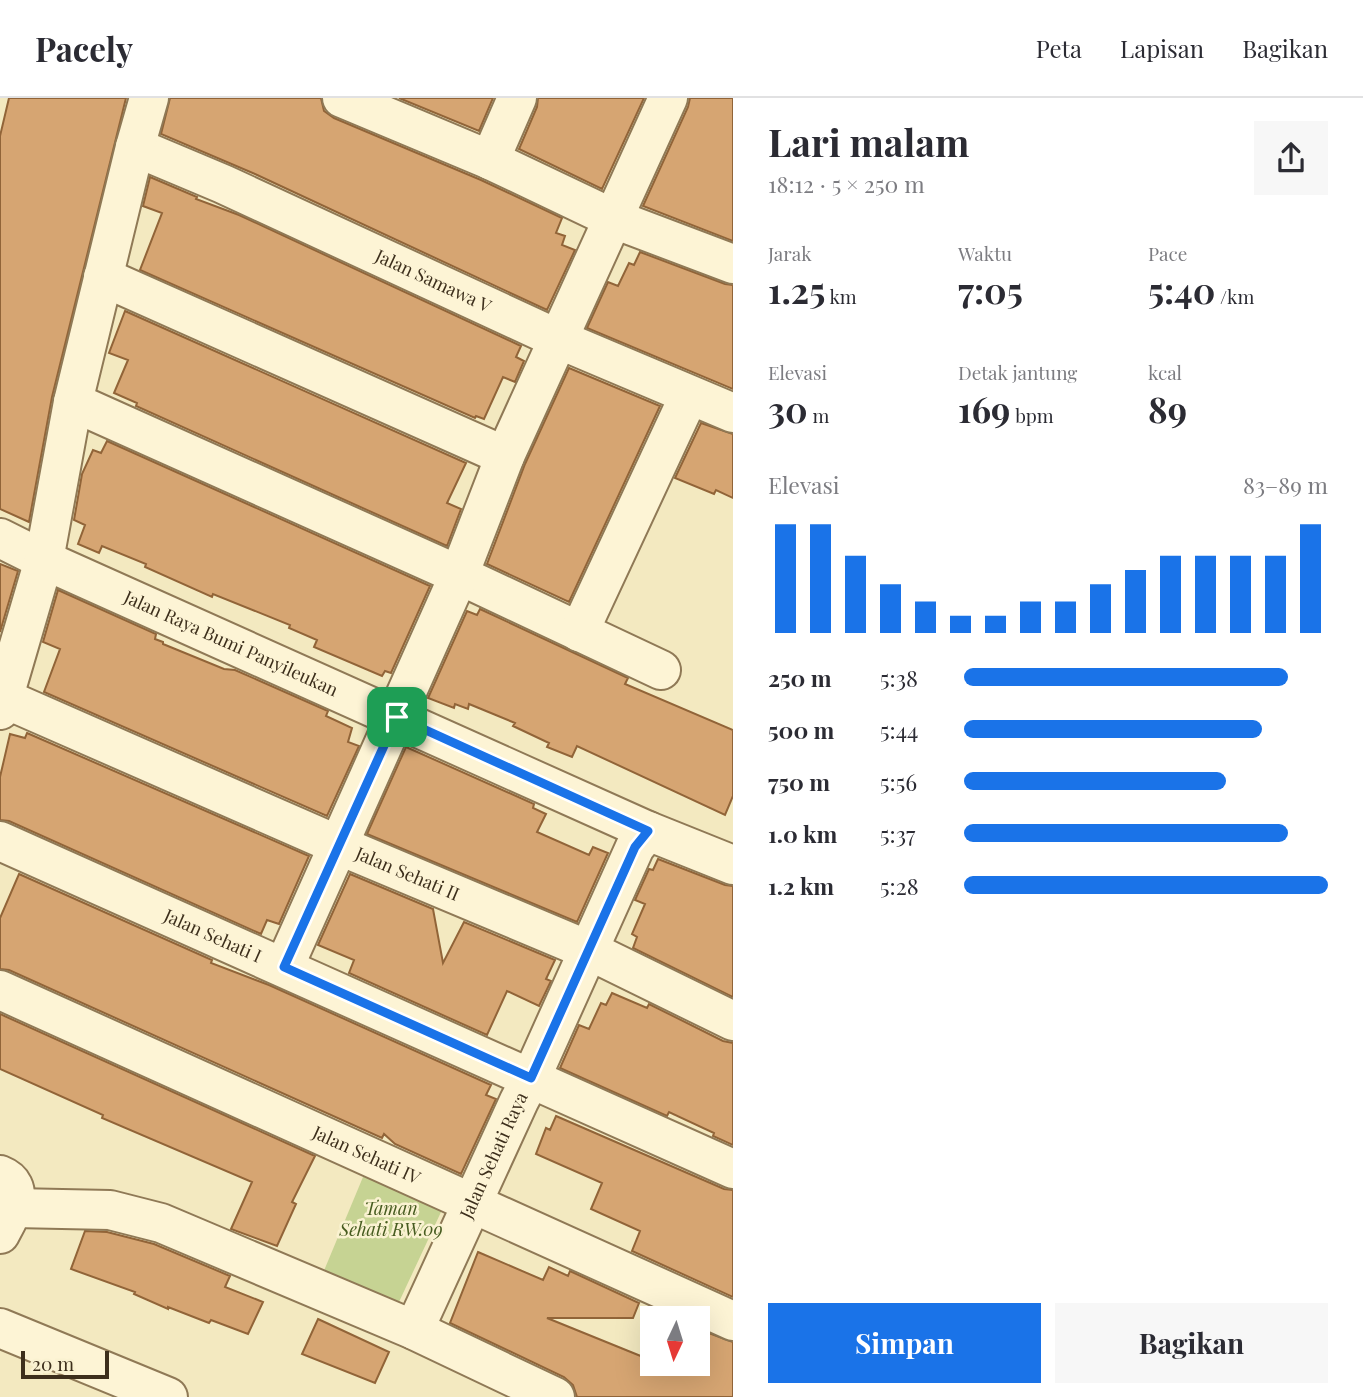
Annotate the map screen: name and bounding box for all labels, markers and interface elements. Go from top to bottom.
text: Pacely [35,26,133,70]
text: Peta [1036,32,1082,64]
text: Lapisan [1120,32,1204,64]
text: Bagikan [1242,32,1328,64]
text: Lari malam [768,116,969,167]
button: share [1254,121,1328,195]
text: 18:12 · 5 × 250 m [768,168,925,199]
text: Jarak [768,240,812,266]
text: Waktu [958,240,1012,266]
text: Pace [1148,240,1187,266]
street label: Jalan Samawa V [371,243,496,318]
text: 1.25 [768,266,825,313]
text: 7:05 [958,266,1023,313]
text: 5:40 [1148,266,1215,313]
text: km [825,283,857,309]
text: /km [1215,283,1254,309]
text: Elevasi [768,359,827,385]
text: Detak jantung [958,359,1077,385]
text: kcal [1148,359,1182,385]
text: 30 [768,385,808,432]
text: 169 [958,385,1010,432]
text: 89 [1148,385,1187,432]
text: m [808,402,829,428]
text: bpm [1010,402,1054,428]
text: Elevasi [768,469,839,500]
text: 83–89 m [1243,469,1328,500]
street label: Jalan Raya Bumi Panyileukan [119,584,342,702]
text: 250 m [768,662,832,693]
text: 5:38 [880,662,918,693]
pin [367,687,427,747]
icon: arrive [378,698,416,736]
text: 500 m [768,714,834,745]
text: 5:44 [880,714,918,745]
text: 750 m [768,766,830,797]
text: 5:56 [880,766,917,797]
text: 1.0 km [768,818,837,849]
text: 5:37 [880,818,915,849]
street label: Jalan Sehati II [351,840,463,906]
text: 1.2 km [768,870,834,901]
text: 5:28 [880,870,919,901]
street label: Jalan Sehati I [160,903,266,968]
street label: Jalan Sehati Raya [453,1087,533,1223]
street label: Jalan Sehati IV [308,1119,425,1190]
park label: Taman Sehati RW.09 [338,1196,443,1241]
button: Simpan [768,1303,1041,1383]
button: Bagikan [1055,1303,1328,1383]
north arrow [640,1306,710,1376]
map controls [640,1306,710,1376]
scale bar [21,1348,108,1380]
text: 20 m [32,1350,74,1376]

